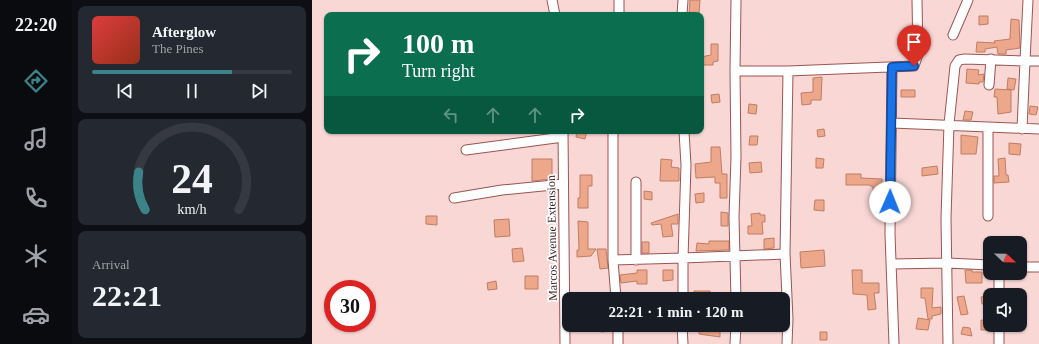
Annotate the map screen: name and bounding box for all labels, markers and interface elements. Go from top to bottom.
text: 22:20 [15,15,57,35]
text: Afterglow [152,24,216,40]
pin [897,25,931,66]
icon: right [336,28,388,80]
text: 100 m [402,28,474,59]
icon: arrive [903,31,925,53]
text: The Pines [152,41,204,56]
text: Turn right [402,61,475,81]
icon: directions [22,67,50,95]
icon: previous [114,80,136,102]
icon: pause [181,80,203,102]
icon: next [248,80,270,102]
icon: left [440,104,462,126]
icon: ahead [482,104,504,126]
icon: ahead [524,104,546,126]
icon: right [566,104,588,126]
icon: music [22,125,50,153]
text: 24 [171,156,213,202]
street label: Marcos Avenue Extension [544,175,560,301]
position arrow [869,181,911,223]
icon: phone [22,184,50,212]
text: km/h [177,201,207,217]
north arrow [983,236,1027,280]
map controls [983,236,1027,332]
icon: climate [22,242,50,270]
text: Arrival [92,257,130,272]
text: 22:21 [92,279,162,312]
speed limit sign: 30 [324,280,376,332]
button: sound [983,288,1027,332]
icon: car [22,301,50,329]
text: 22:21 · 1 min · 120 m [609,304,744,320]

